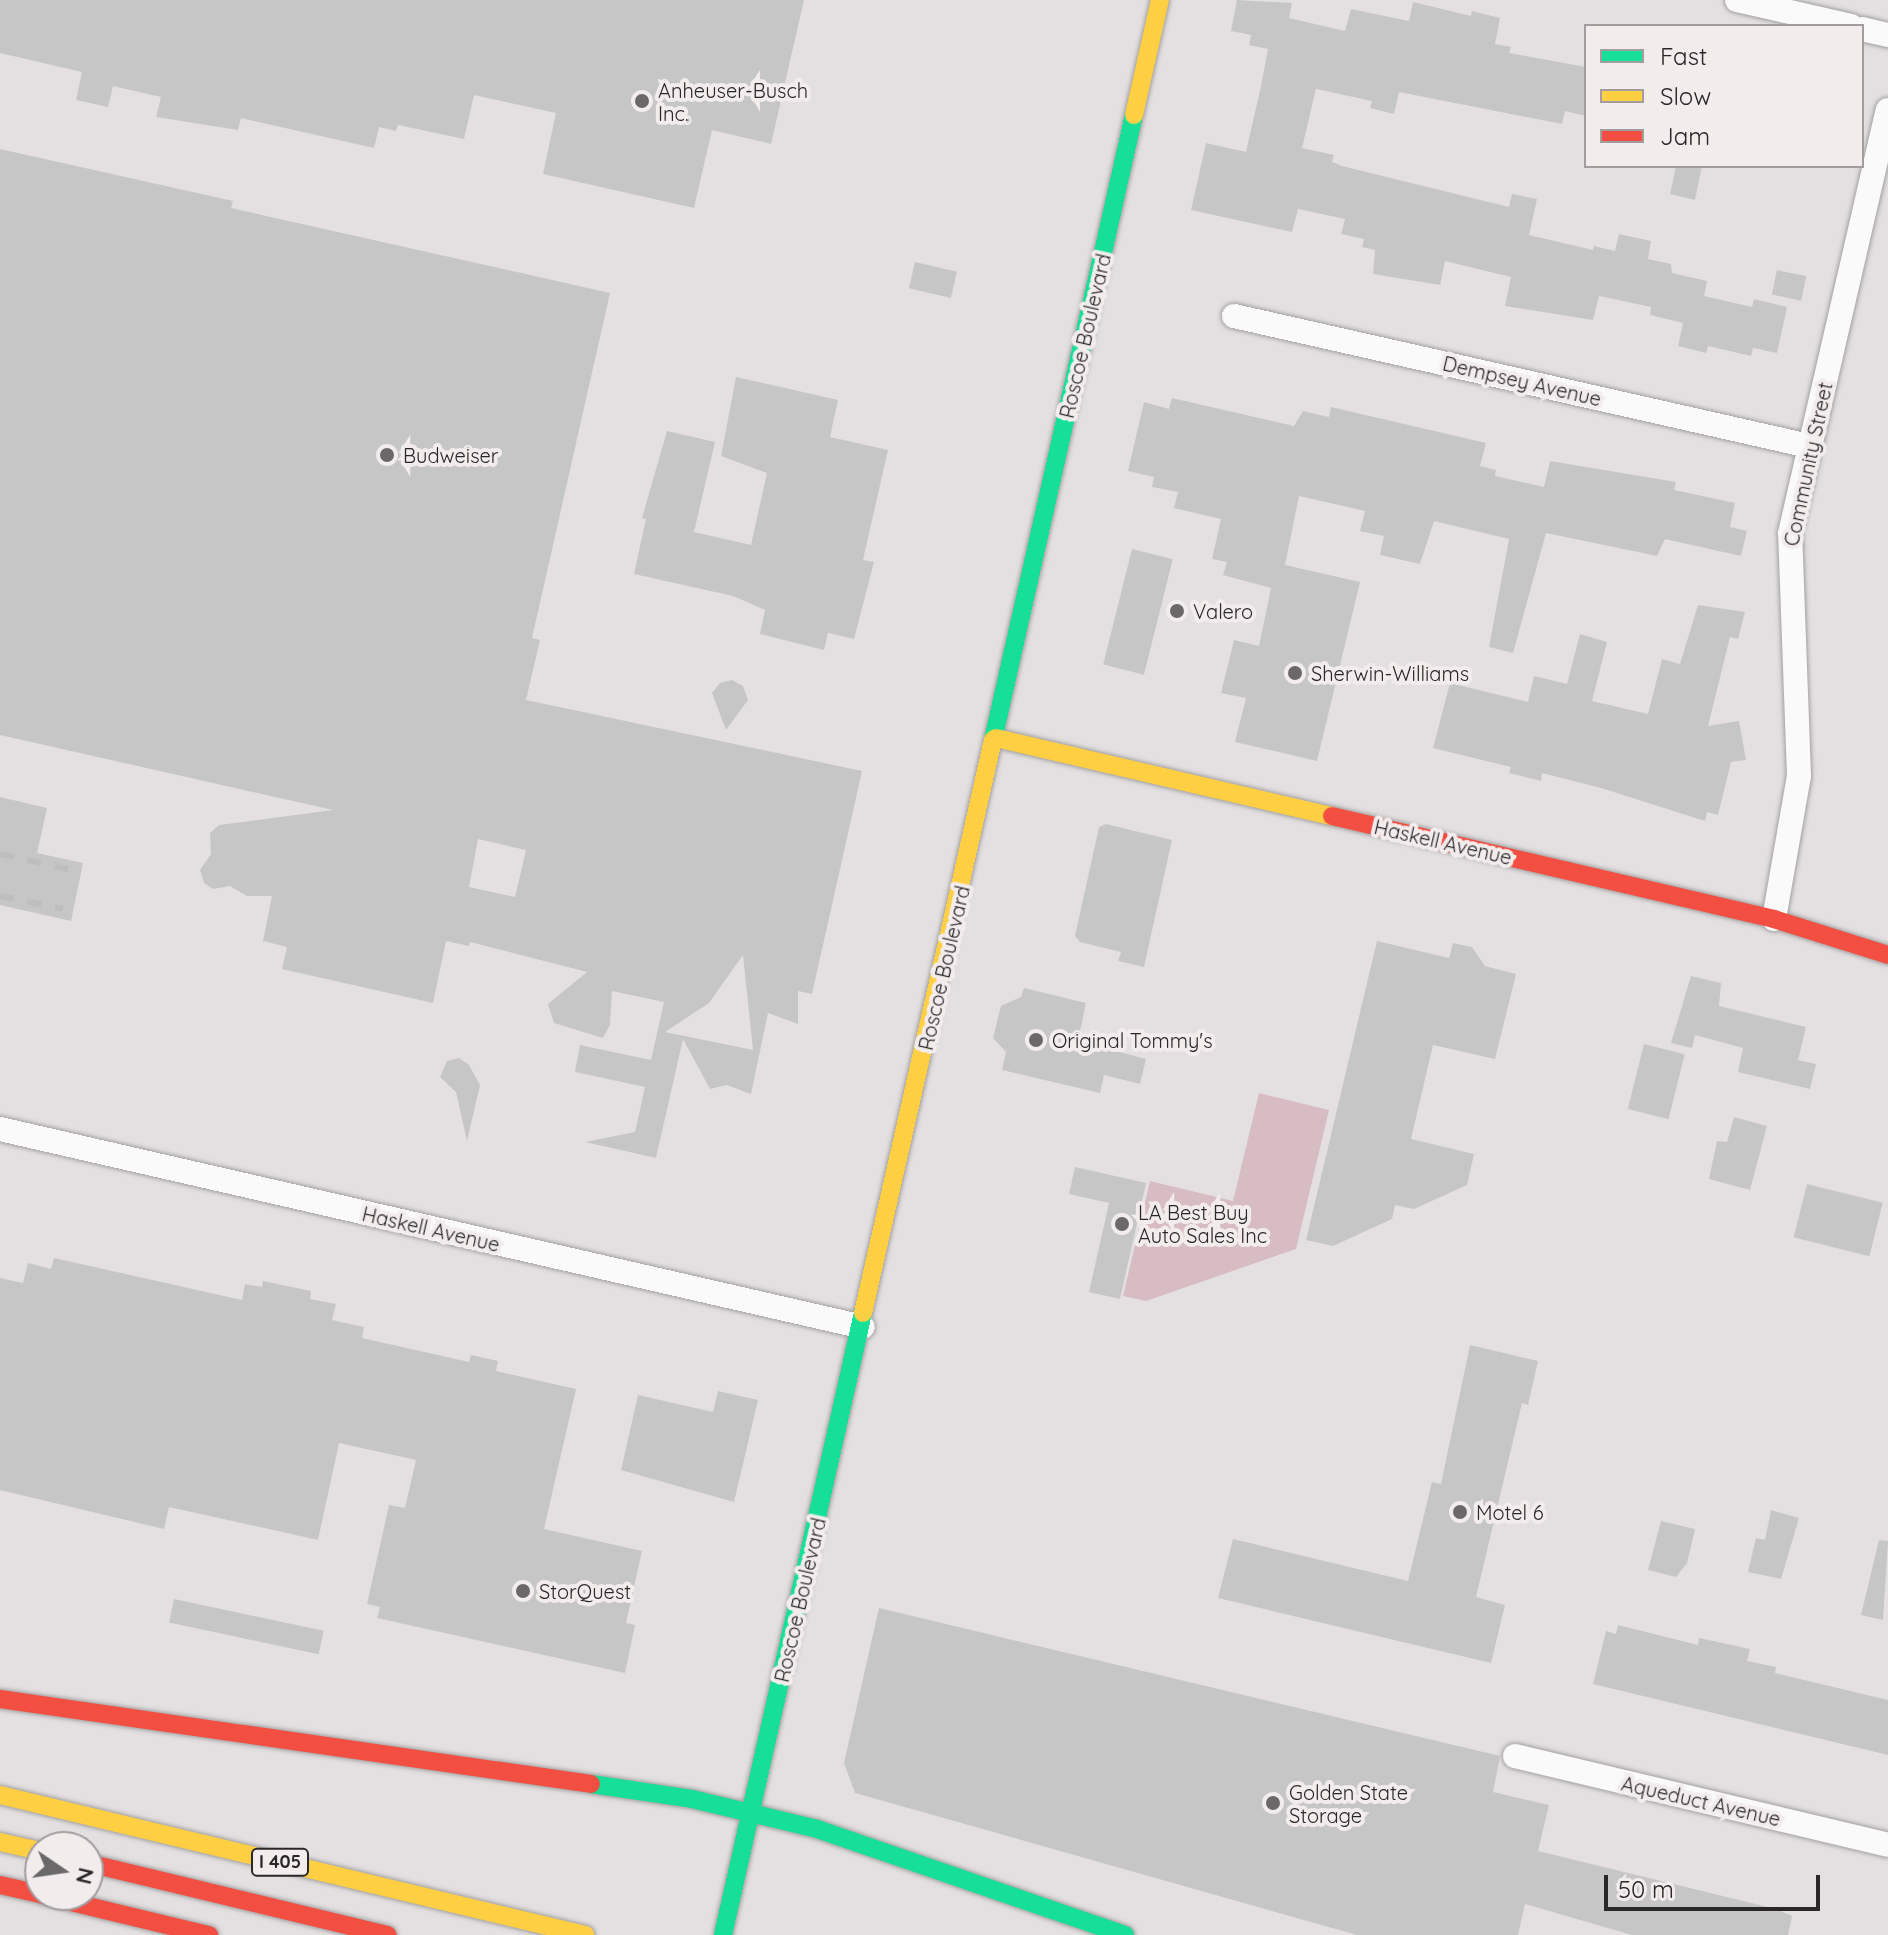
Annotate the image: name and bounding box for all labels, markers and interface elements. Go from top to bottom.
legend [1584,24,1864,168]
text: Fast [1660,41,1707,71]
place label: Anheuser-Busch Inc. [658,78,808,125]
text: Slow [1660,81,1711,111]
marker: Anheuser-Busch Inc. [633,92,651,110]
text: Jam [1660,121,1710,151]
street label: Roscoe Boulevard [1054,251,1116,421]
street label: Dempsey Avenue [1440,351,1604,411]
street label: Community Street [1779,380,1837,548]
place label: Budweiser [403,443,499,467]
marker: Budweiser [378,446,396,464]
place label: Valero [1193,599,1253,623]
marker: Valero [1168,602,1186,620]
place label: Sherwin-Williams [1311,661,1469,685]
marker: Sherwin-Williams [1286,664,1304,682]
street label: Haskell Avenue [1372,815,1514,869]
street label: Roscoe Boulevard [913,883,975,1053]
place label: Original Tommy's [1052,1028,1213,1052]
marker: Original Tommy's [1027,1031,1045,1049]
place label: LA Best Buy Auto Sales Inc [1138,1200,1267,1247]
street label: Haskell Avenue [360,1202,502,1256]
marker: LA Best Buy Auto Sales Inc [1113,1215,1131,1233]
place label: Motel 6 [1476,1500,1543,1524]
marker: Motel 6 [1451,1503,1469,1521]
street label: Roscoe Boulevard [769,1515,831,1685]
place label: StorQuest [539,1579,631,1603]
marker: StorQuest [514,1582,532,1600]
street label: Aqueduct Avenue [1619,1771,1783,1831]
place label: Golden State Storage [1289,1780,1408,1827]
marker: Golden State Storage [1264,1794,1282,1812]
north arrow [24,1831,104,1911]
road number: I 405 [250,1848,310,1876]
scale bar [1608,1859,1824,1909]
text: N [70,1865,101,1887]
text: 50 m [1618,1874,1674,1904]

